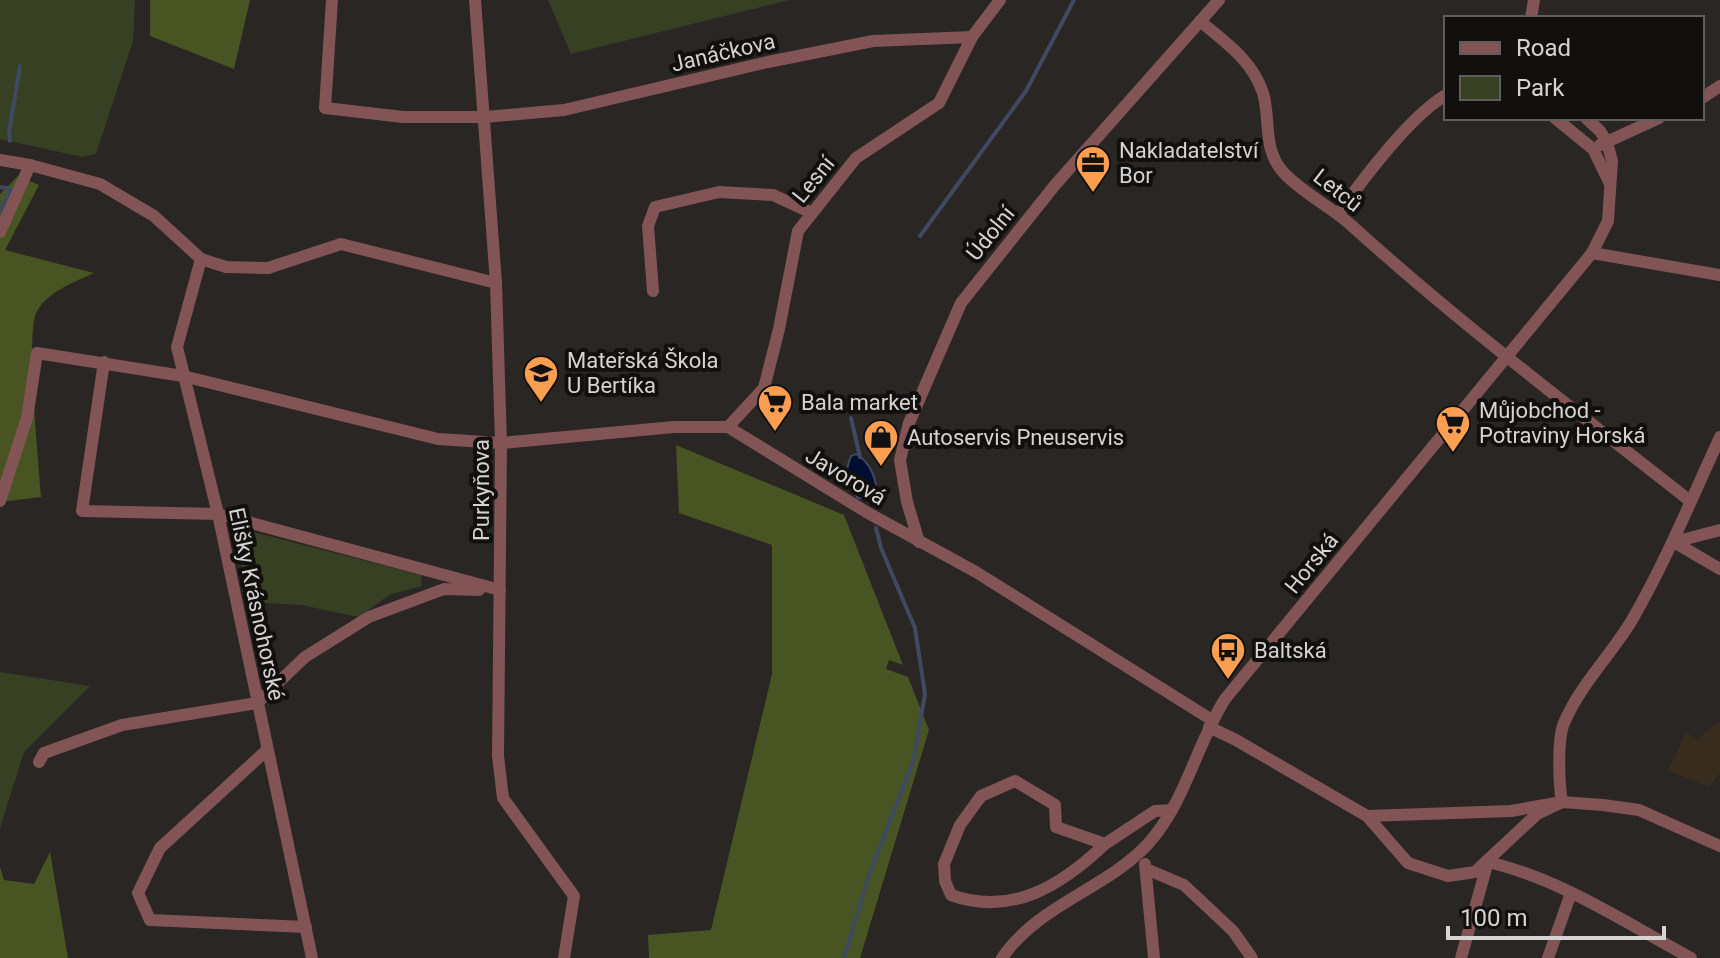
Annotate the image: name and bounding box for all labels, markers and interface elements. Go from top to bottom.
legend [1444,16,1704,120]
street label: Janáčkova [669,28,777,77]
text: Road [1516,34,1571,62]
text: Park [1516,74,1565,102]
place label: Nakladatelství Bor [1119,138,1260,188]
office icon: Nakladatelství Bor [1074,144,1112,194]
street label: Lesní [787,150,841,208]
street label: Letců [1309,164,1367,217]
street label: Údolní [960,199,1021,265]
place label: Mateřská Škola U Bertíka [567,347,719,398]
school or university icon: Mateřská Škola U Bertíka [522,354,560,404]
supermarket icon: Bala market [756,383,794,433]
place label: Bala market [801,390,918,415]
place label: Můjobchod - Potraviny Horská [1479,398,1646,448]
supermarket icon: Můjobchod - Potraviny Horská [1434,404,1472,454]
shop icon: Autoservis Pneuservis [862,418,900,468]
place label: Autoservis Pneuservis [907,425,1124,450]
street label: Purkyňova [469,439,494,541]
street label: Javorová [801,443,890,510]
street label: Elišky Krásnohorské [224,505,289,703]
street label: Horská [1280,528,1343,598]
bus stop icon: Baltská [1209,631,1247,681]
place label: Baltská [1254,638,1327,663]
scale bar [1448,890,1664,940]
text: 100 m [1460,904,1527,932]

